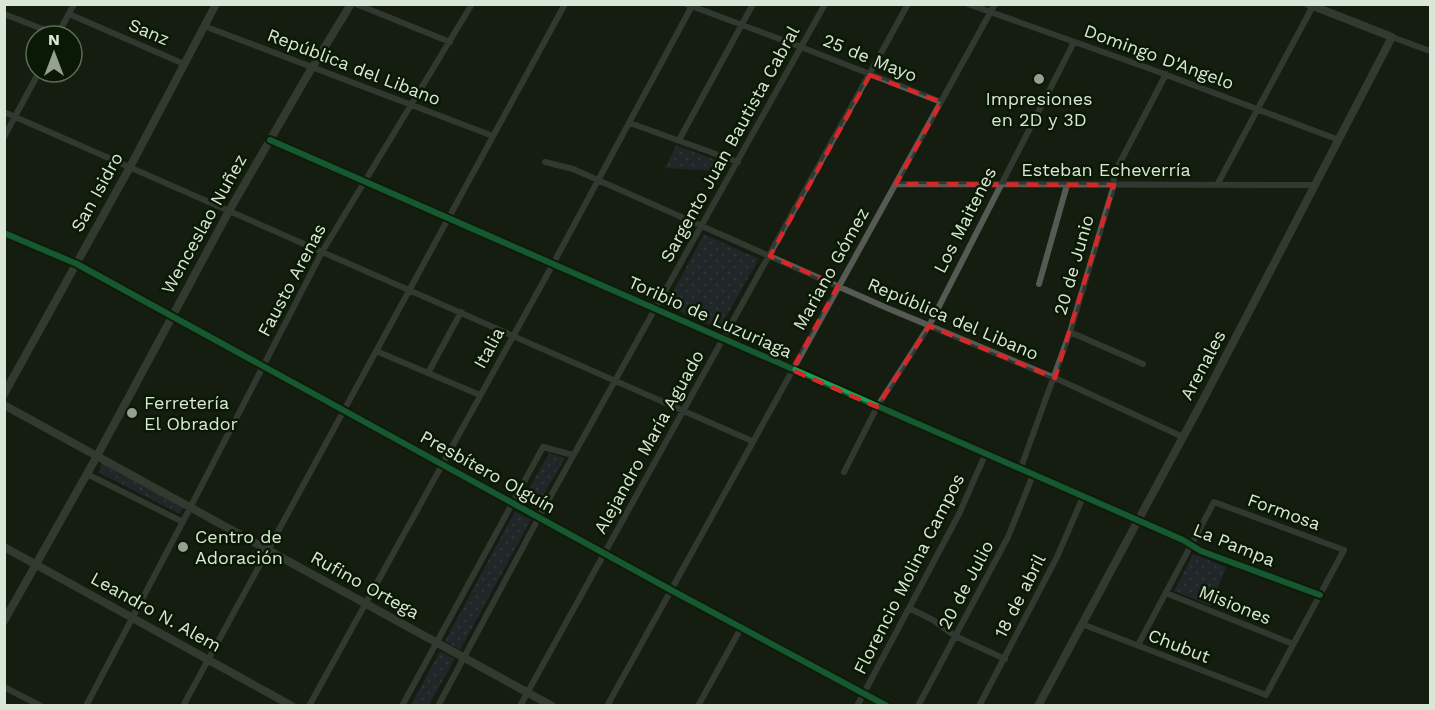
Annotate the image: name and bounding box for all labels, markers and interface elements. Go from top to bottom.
street label: Sanz [126,14,173,49]
street label: Domingo D'Angelo [1081,20,1237,93]
street label: Sargento Juan Bautista Cabral [656,21,804,266]
north arrow [24,24,84,84]
street label: República del Libano [265,24,444,109]
street label: 25 de Mayo [820,29,920,86]
text: N [48,30,60,49]
marker: Impresiones en 2D y 3D [1032,72,1046,86]
place label: Impresiones en 2D y 3D [985,88,1093,130]
street label: San Isidro [66,148,127,235]
street label: Wenceslao Nuñez [157,150,251,297]
street label: Esteban Echeverría [1021,159,1191,180]
street label: Los Maitenes [929,163,1000,276]
street label: Mariano Gómez [788,204,873,334]
street label: 20 de Junio [1049,212,1098,317]
street label: Fausto Arenas [253,220,330,340]
street label: Toribio de Luzuriaga [625,271,795,362]
street label: República del Libano [865,273,1042,364]
street label: Italia [469,324,508,372]
street label: Arenales [1175,326,1230,403]
street label: Alejandro María Aguado [589,346,708,537]
place label: Ferretería El Obrador [144,392,238,434]
marker: Ferretería El Obrador [125,406,139,420]
street label: Presbítero Olguín [417,426,560,517]
street label: Florencio Molina Campos [849,470,968,678]
street label: Formosa [1245,489,1323,534]
street label: La Pampa [1190,519,1278,570]
place label: Centro de Adoración [195,526,283,568]
street label: 20 de Julio [933,537,998,633]
marker: Centro de Adoración [176,540,190,554]
street label: Rufino Ortega [307,546,423,623]
street label: 18 de abril [990,550,1050,641]
street label: Leandro N. Alem [87,567,225,656]
street label: Misiones [1196,581,1274,629]
street label: Chubut [1145,624,1213,667]

